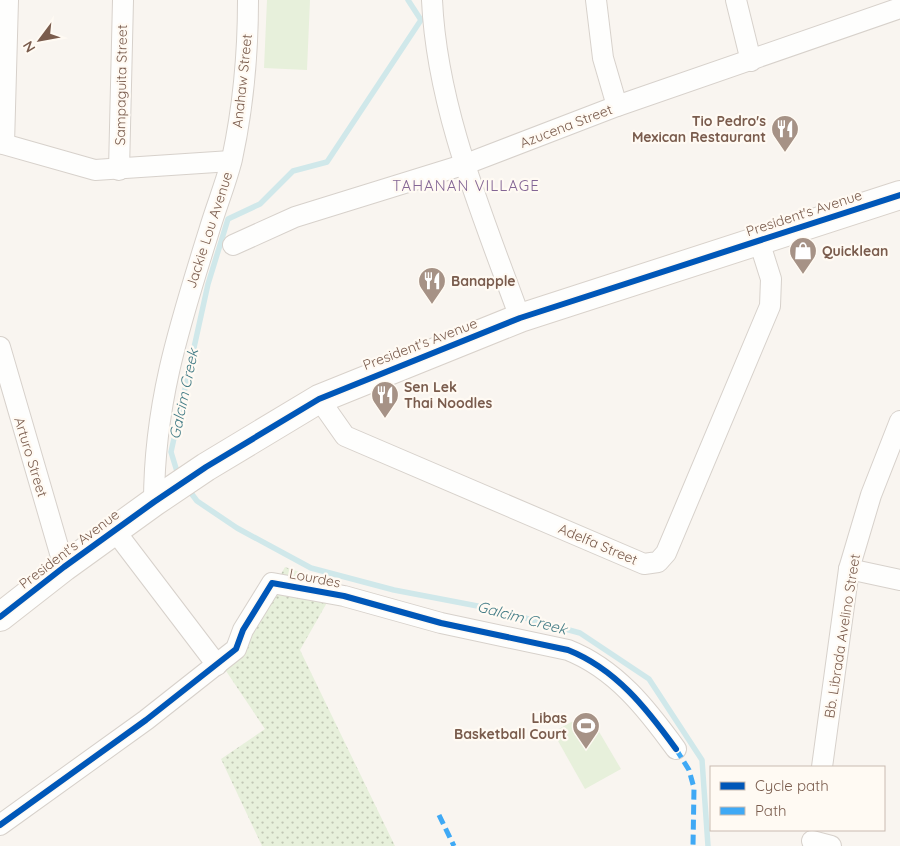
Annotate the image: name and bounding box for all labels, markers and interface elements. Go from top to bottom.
north arrow [15,15,65,65]
street label: Sampaguita Street [111,24,131,146]
street label: Anahaw Street [228,33,256,129]
text: N [19,38,39,56]
street label: Azucena Street [517,100,615,152]
place label: Tio Pedro's Mexican Restaurant [632,112,766,146]
restaurant icon: Tio Pedro's Mexican Restaurant [770,114,800,153]
street label: Jackie Lou Avenue [182,169,236,291]
district label: TAHANAN VILLAGE [392,176,540,195]
street label: President's Avenue [744,186,864,240]
shop icon: Quicklean [788,236,818,275]
place label: Quicklean [822,242,888,260]
restaurant icon: Banapple [417,266,447,305]
place label: Banapple [451,272,516,290]
street label: President's Avenue [360,314,480,374]
water label: Galcim Creek [165,345,203,441]
place label: Sen Lek Thai Noodles [404,378,492,412]
restaurant icon: Sen Lek Thai Noodles [370,380,400,419]
street label: Arturo Street [10,415,52,499]
street label: President's Avenue [15,505,123,593]
street label: Adelfa Street [556,519,641,569]
street label: Bb. Librada Avelino Street [820,552,864,719]
street label: Lourdes [288,564,342,592]
water label: Galcim Creek [475,596,571,639]
place label: Libas Basketball Court [454,709,567,743]
sports icon: Libas Basketball Court [571,711,601,750]
legend [710,766,885,831]
text: Cycle path [755,776,829,795]
text: Path [755,801,787,820]

